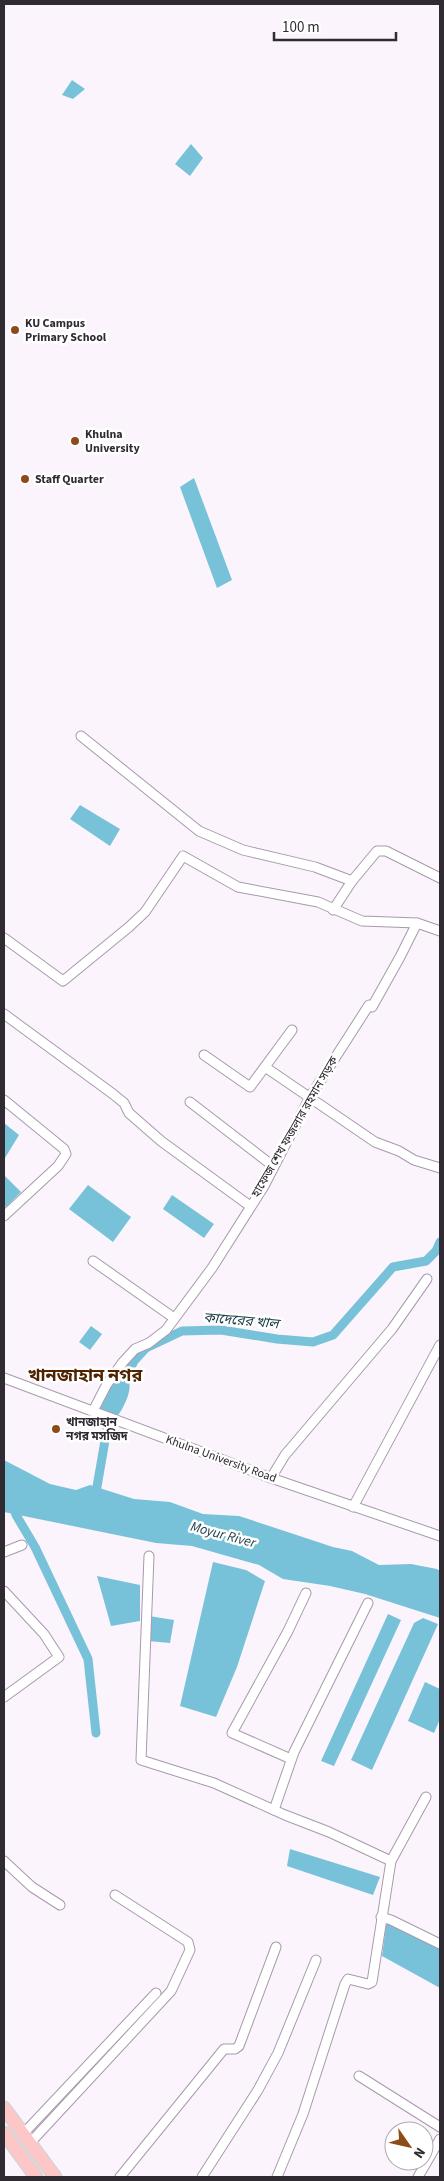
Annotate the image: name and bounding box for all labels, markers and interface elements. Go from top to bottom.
scale bar [274,10,396,42]
text: 100 m [282,17,320,38]
place label: KU Campus Primary School [25,315,107,346]
marker: KU Campus Primary School [9,324,21,336]
place label: Khulna University [85,426,140,457]
marker: Khulna University [69,435,81,447]
place label: Staff Quarter [35,471,104,488]
marker: Staff Quarter [19,473,31,485]
street label: হাফেজ শেখ ফজলার রহমান সড়ক [247,1053,343,1202]
water label: কাদেরের খাল [202,1308,282,1334]
district label: খানজাহান নগর [28,1363,143,1388]
place label: খানজাহান নগর মসজিদ [65,1414,128,1445]
marker: খানজাহান নগর মসজিদ [50,1423,62,1435]
street label: Khulna University Road [163,1431,279,1487]
water label: Moyur River [188,1517,259,1554]
north arrow [384,2121,434,2171]
text: N [408,2143,430,2162]

